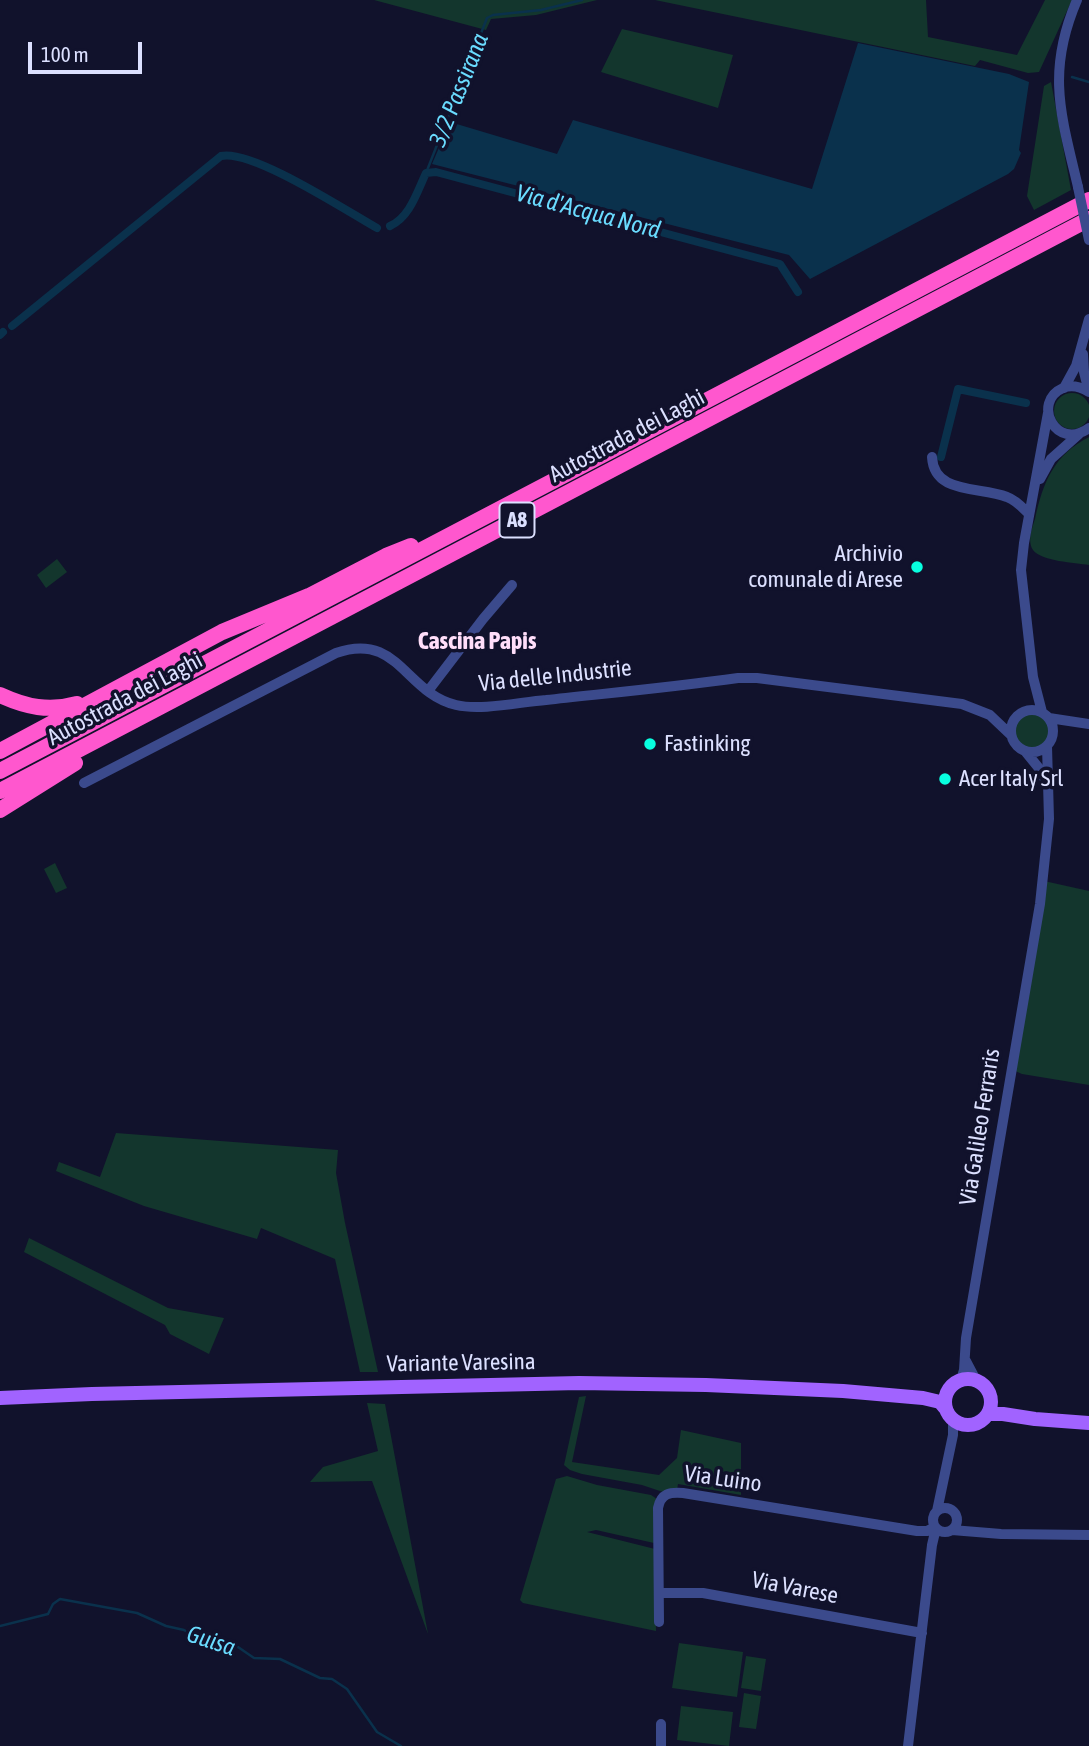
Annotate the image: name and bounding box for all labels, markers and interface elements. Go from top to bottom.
scale bar [32,28,145,72]
water label: 3/2 Passirana [423,29,495,151]
text: 100 m [41,42,89,66]
water label: Via d'Acqua Nord [513,179,663,245]
street label: Autostrada dei Laghi [545,383,709,489]
road number: A8 [500,503,534,538]
place label: Archivio comunale di Arese [748,540,903,594]
marker: Archivio comunale di Arese [909,559,925,575]
district label: Cascina Papis [418,627,536,655]
street label: Autostrada dei Laghi [43,646,207,752]
street label: Via delle Industrie [477,654,633,698]
place label: Fastinking [664,730,750,758]
marker: Fastinking [642,736,658,752]
place label: Acer Italy Srl [959,765,1063,793]
marker: Acer Italy Srl [937,771,953,787]
street label: Via Galileo Ferraris [954,1047,1006,1207]
street label: Variante Varesina [386,1348,536,1378]
street label: Via Luino [683,1460,763,1498]
street label: Via Varese [749,1566,841,1610]
water label: Guisa [183,1620,239,1662]

